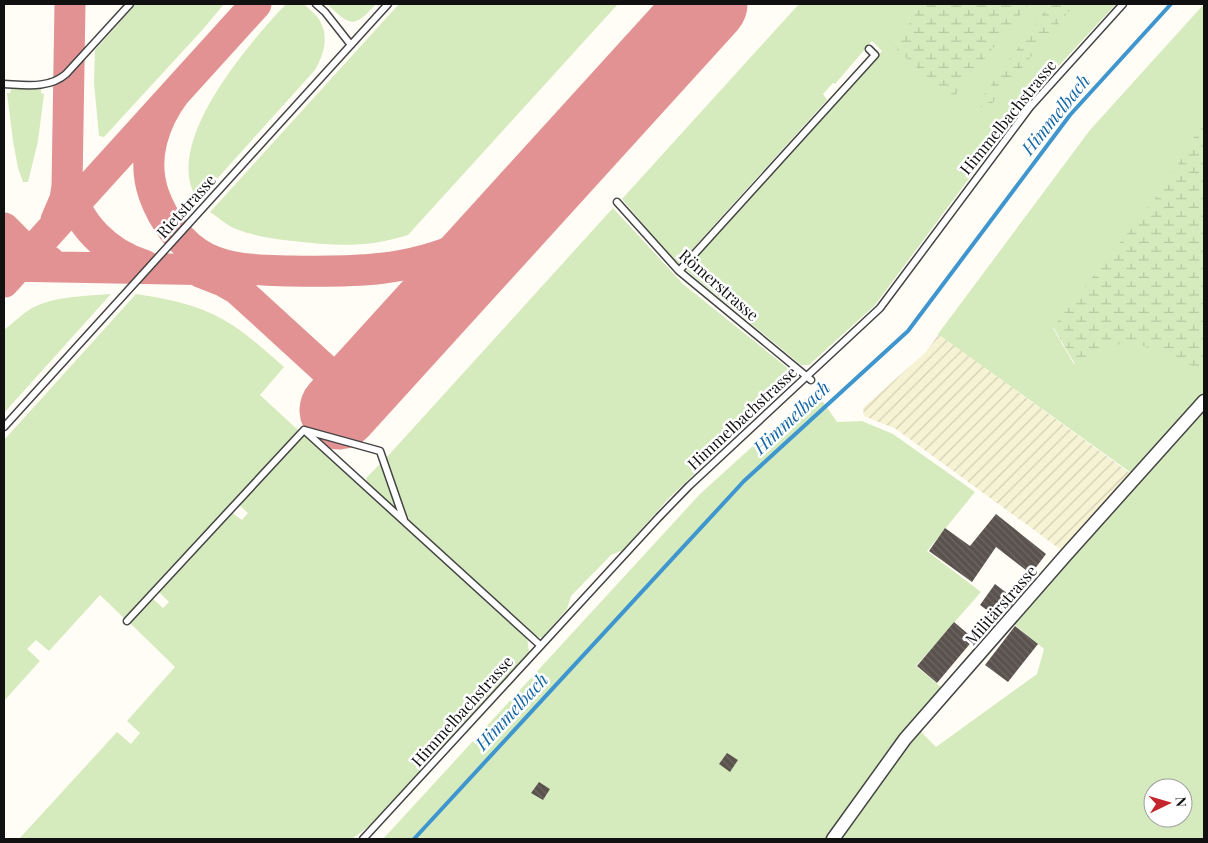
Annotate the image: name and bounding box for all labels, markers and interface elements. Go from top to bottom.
street label: Himmelbachstrasse [955,55,1061,179]
water label: Himmelbach [1015,69,1095,160]
street label: Rietstrasse [151,169,220,242]
street label: Römerstrasse [675,244,764,325]
street label: Himmelbachstrasse [683,362,801,474]
water label: Himmelbach [749,377,835,459]
street label: Militärstrasse [960,560,1041,649]
street label: Himmelbachstrasse [407,652,517,770]
water label: Himmelbach [471,669,553,755]
north arrow [1143,778,1193,828]
text: N [1172,796,1191,808]

